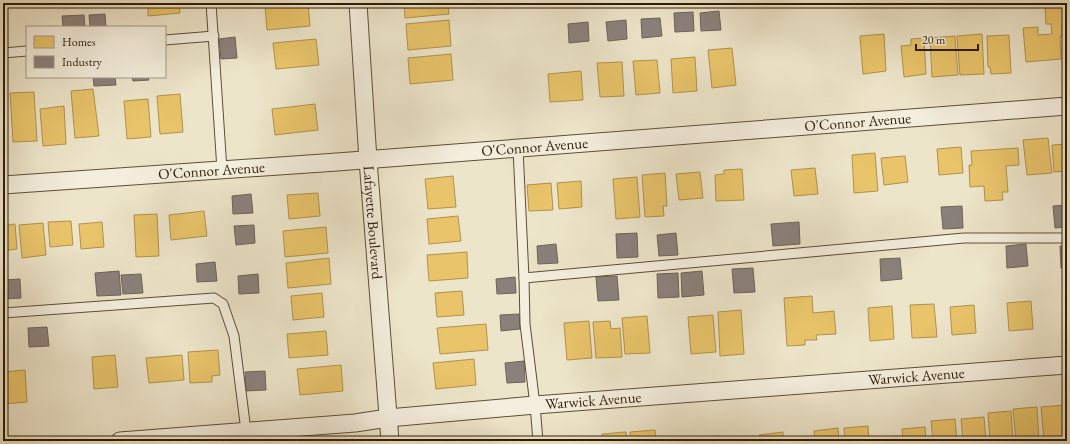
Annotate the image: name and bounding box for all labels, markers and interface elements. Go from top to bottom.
legend [26,26,166,78]
scale bar [916,26,978,52]
text: 20 m [922,32,946,48]
text: Homes [62,34,96,50]
text: Industry [62,54,102,70]
street label: O'Connor Avenue [804,108,912,135]
street label: O'Connor Avenue [481,133,589,160]
street label: O'Connor Avenue [157,157,266,183]
street label: Lafayette Boulevard [359,165,387,280]
street label: Warwick Avenue [867,363,965,389]
street label: Warwick Avenue [544,387,642,413]

